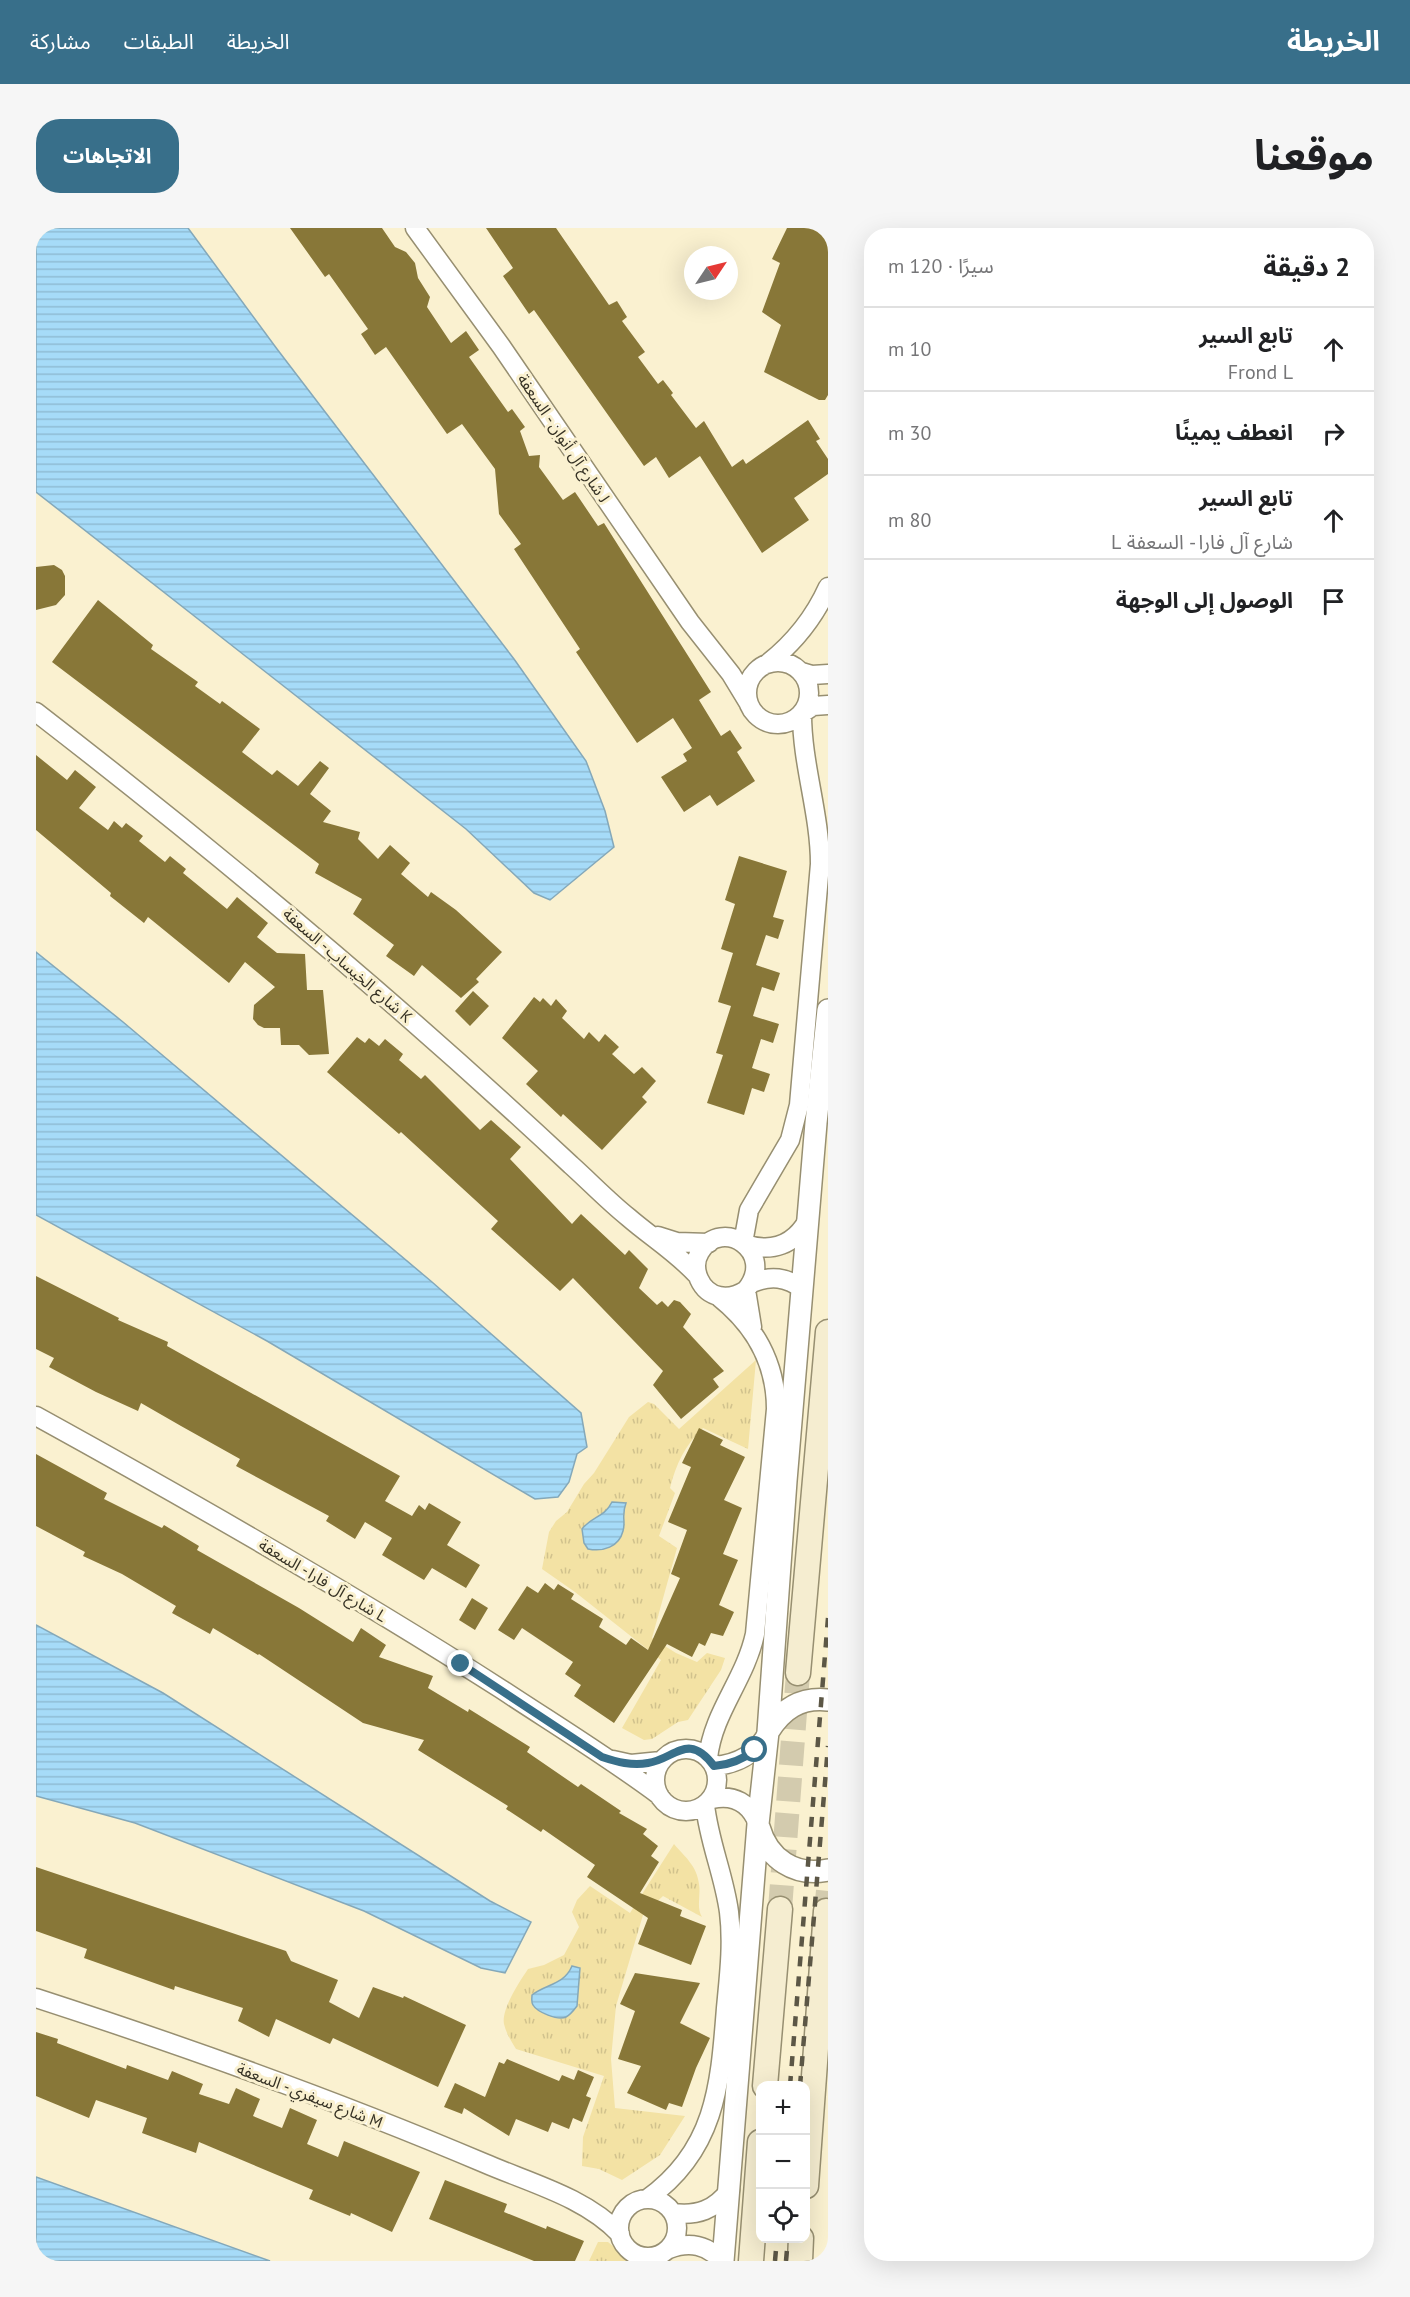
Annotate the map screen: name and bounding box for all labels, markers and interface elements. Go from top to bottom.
text: الخريطة [1287,22,1380,59]
text: مشاركة [30,28,91,55]
text: الطبقات [124,28,194,55]
text: الخريطة [227,28,290,55]
button: الاتجاهات [36,119,179,193]
text: موقعنا [1254,127,1374,182]
north arrow [684,246,738,300]
text: 2 دقيقة [1263,250,1350,283]
text: سيرًا · 120 m [888,253,994,279]
text: تابع السير [1199,321,1293,349]
icon: ahead [1317,333,1350,366]
text: 10 m [888,336,931,362]
text: Frond L [1228,359,1293,385]
street label: شارع آل أنوان - السعفة J [511,370,615,508]
icon: right [1317,417,1350,450]
text: انعطف يمينًا [1175,418,1293,446]
text: 30 m [888,420,931,446]
text: تابع السير [1199,484,1293,512]
icon: ahead [1317,504,1350,537]
text: 80 m [888,507,931,533]
text: شارع آل فارا - السعفة L [1111,529,1293,555]
icon: arrive [1317,585,1350,618]
text: الوصول إلى الوجهة [1116,586,1293,614]
street label: شارع الخيساب - السعفة K [277,903,417,1029]
street label: شارع آل فارا - السعفة L [254,1534,391,1629]
route end [447,1650,473,1676]
route start [741,1736,767,1762]
street label: شارع سيفري - السعفة M [233,2058,386,2135]
map controls [756,2081,810,2243]
button: + [756,2081,810,2135]
button: − [756,2135,810,2189]
button: locate [756,2189,810,2243]

